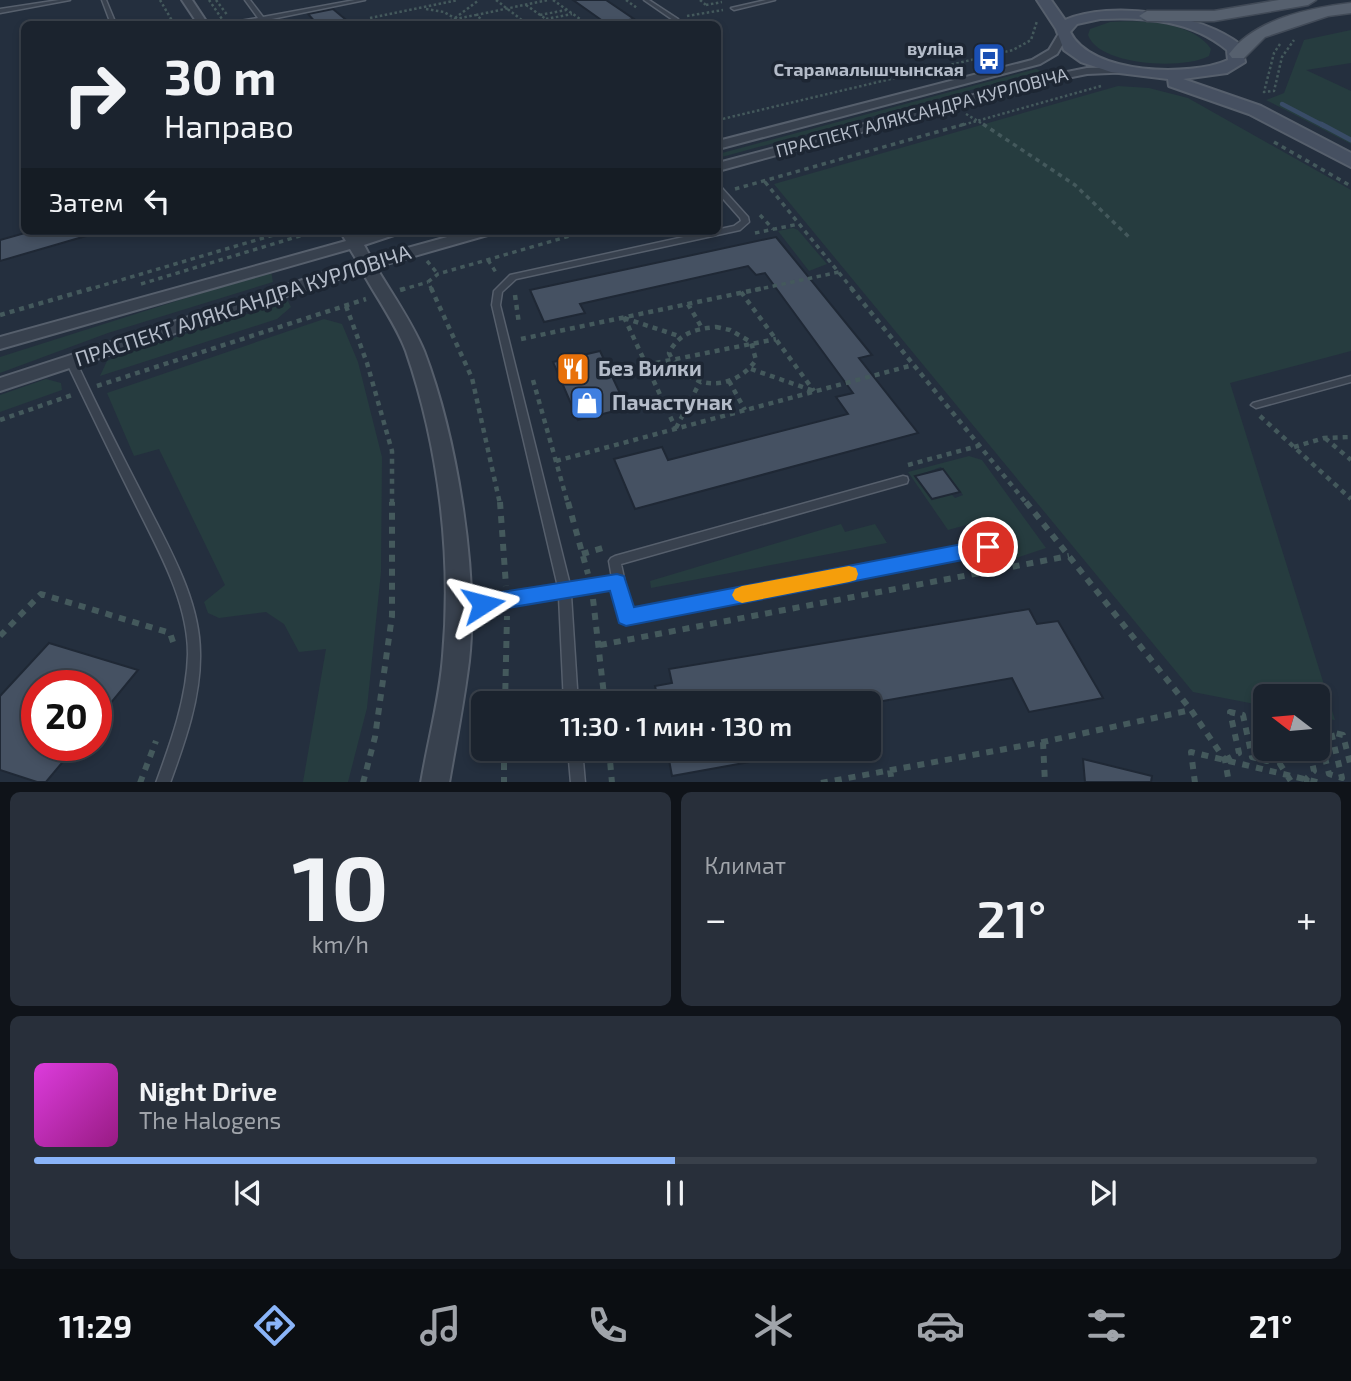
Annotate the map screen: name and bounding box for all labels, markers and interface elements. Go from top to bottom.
place label: вуліца Старамалышчынская [773,37,964,80]
bus stop icon: вуліца Старамалышчынская [970,40,1008,78]
text: 30 m [164,46,276,105]
icon: right [49,49,140,140]
street label: ПРАСПЕКТ АЛЯКСАНДРА КУРЛОВІЧА [773,62,1071,162]
text: Направо [164,106,294,144]
icon: left [138,182,176,220]
text: Затем [49,186,124,217]
street label: ПРАСПЕКТ АЛЯКСАНДРА КУРЛОВІЧА [71,238,414,371]
restaurant icon: Без Вилки [554,350,592,388]
place label: Без Вилки [598,355,702,380]
shop icon: Пачастунак [568,384,606,422]
place label: Пачастунак [612,389,733,414]
pin [958,517,1018,577]
icon: arrive [969,528,1007,566]
position arrow [446,567,520,641]
speed limit sign: 20 [21,670,112,761]
north arrow [1253,684,1330,761]
map controls [1253,684,1330,761]
text: 11:30 · 1 мин · 130 m [560,710,792,741]
text: 10 [292,830,389,939]
text: Климат [705,851,786,879]
text: 21° [976,886,1046,948]
text: − [705,895,727,941]
text: + [1296,895,1317,941]
text: km/h [312,930,369,958]
text: Night Drive [139,1075,277,1106]
text: The Halogens [139,1106,281,1134]
icon: previous [229,1174,267,1212]
icon: pause [656,1174,694,1212]
icon: next [1084,1174,1122,1212]
icon: directions [250,1301,299,1350]
icon: music [416,1301,465,1350]
icon: phone [583,1301,632,1350]
icon: climate [749,1301,798,1350]
icon: car [916,1301,965,1350]
icon: filters [1082,1301,1131,1350]
text: 11:29 [59,1306,132,1344]
text: 21° [1249,1306,1292,1344]

